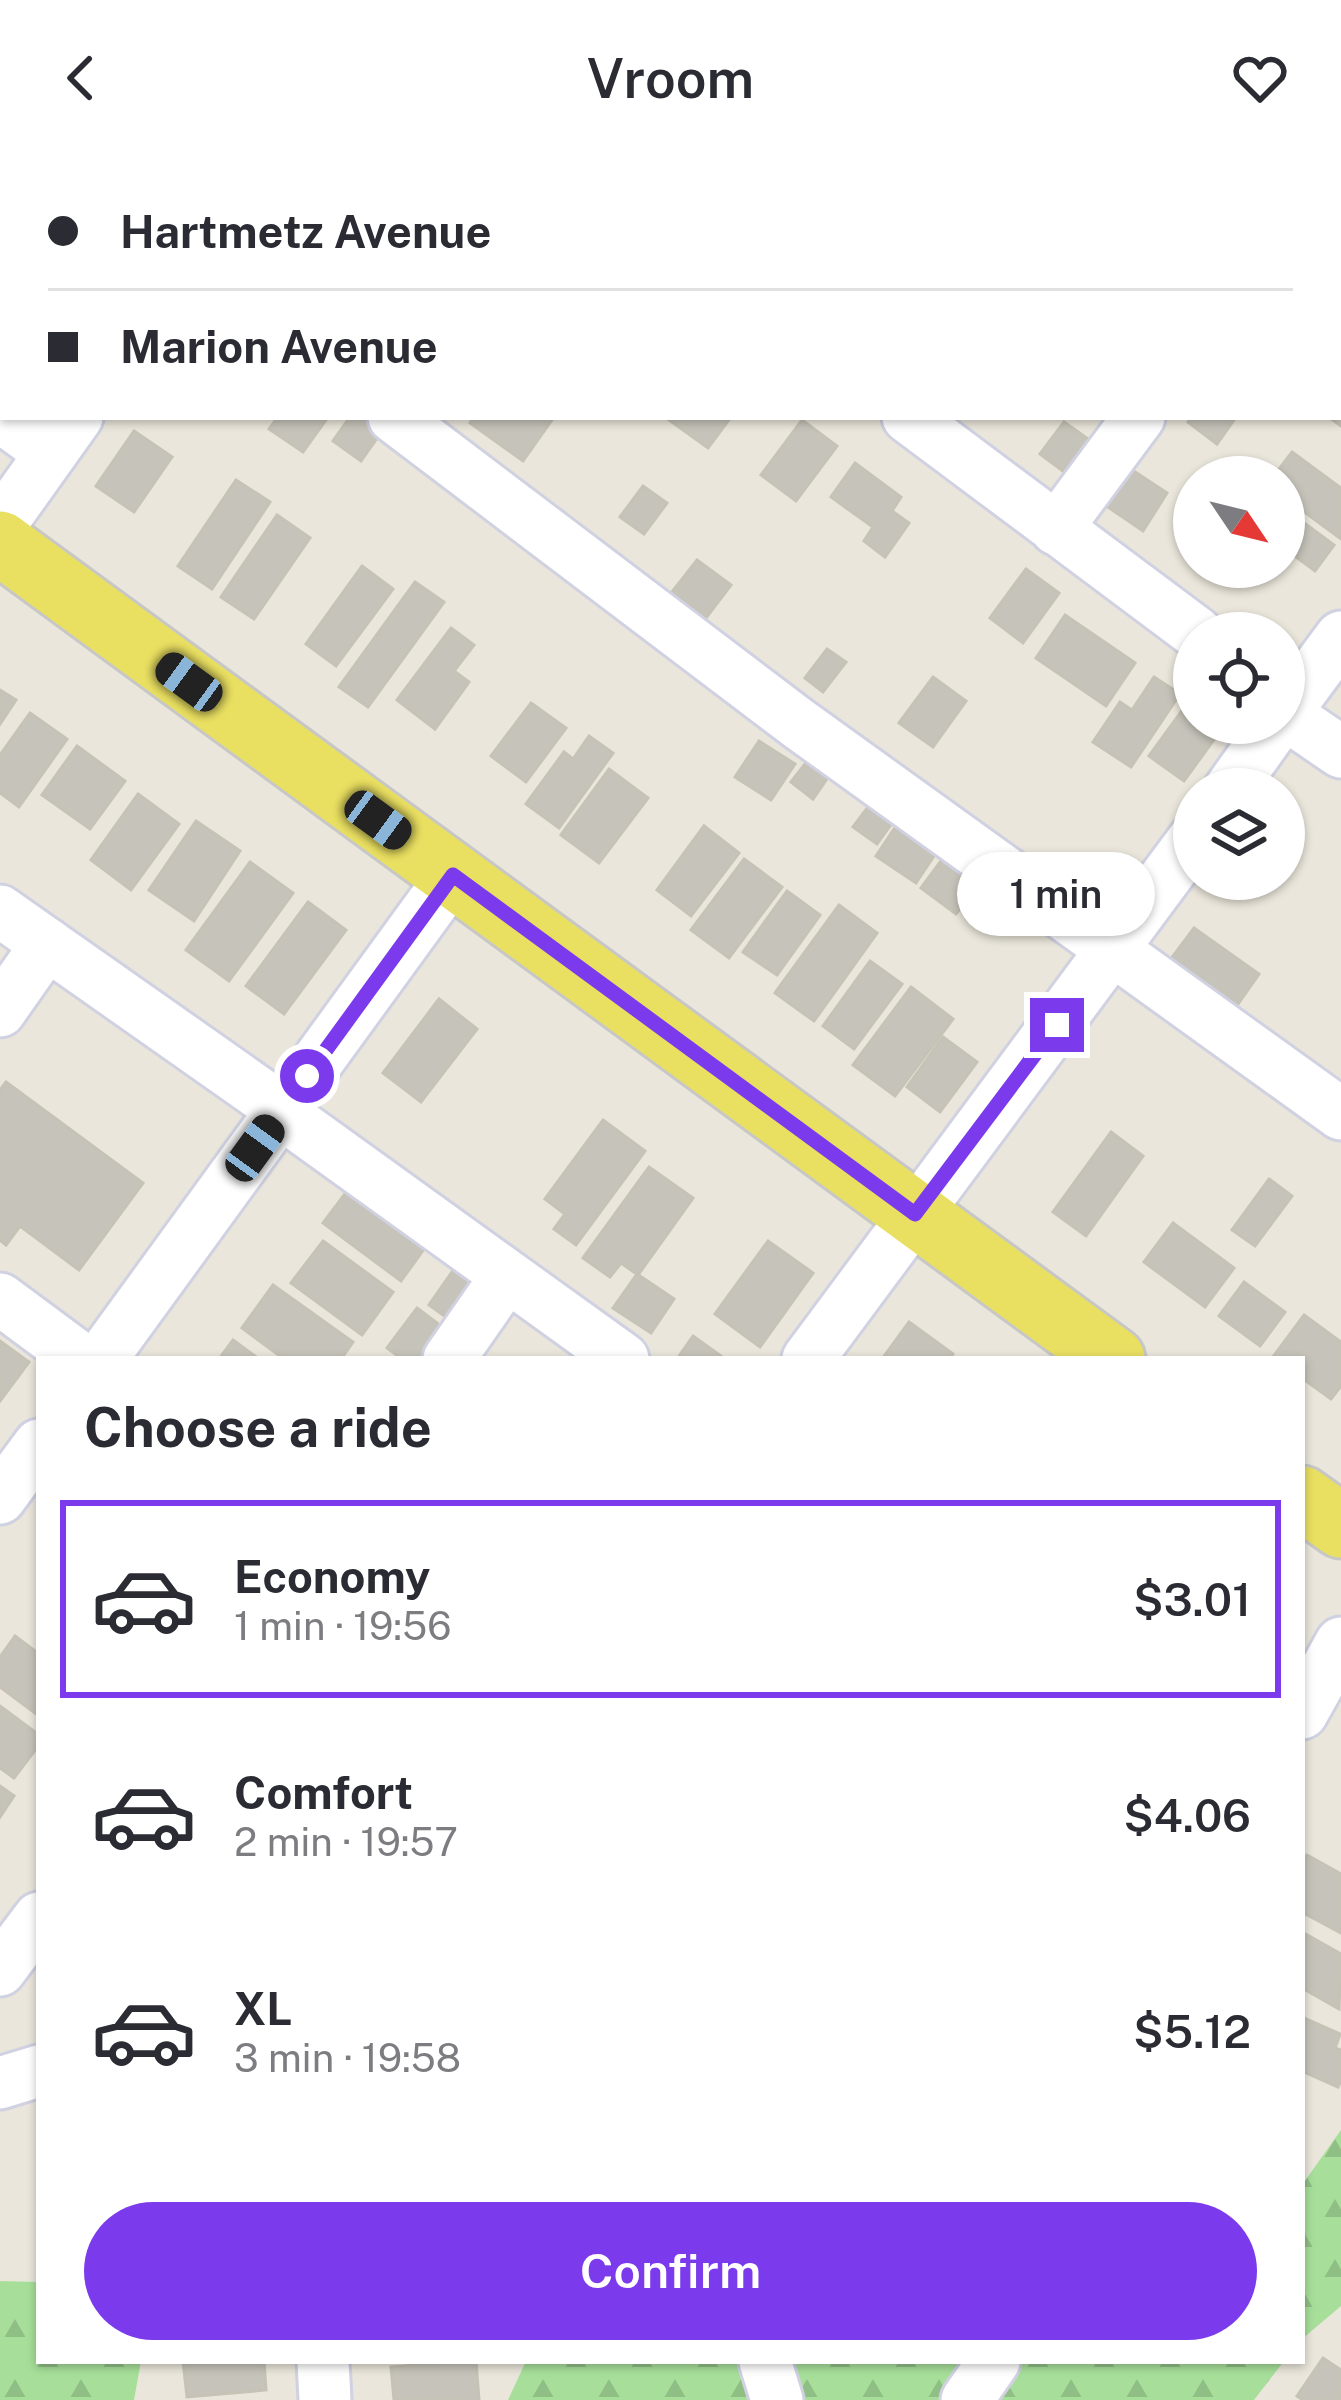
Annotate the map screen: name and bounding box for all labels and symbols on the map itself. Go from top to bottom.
north arrow [1173,456,1305,588]
car [149,646,229,718]
car [338,784,418,856]
callout: 1 min [958,851,1156,935]
route end [1030,998,1084,1052]
route start [280,1049,334,1103]
car [219,1108,291,1188]

